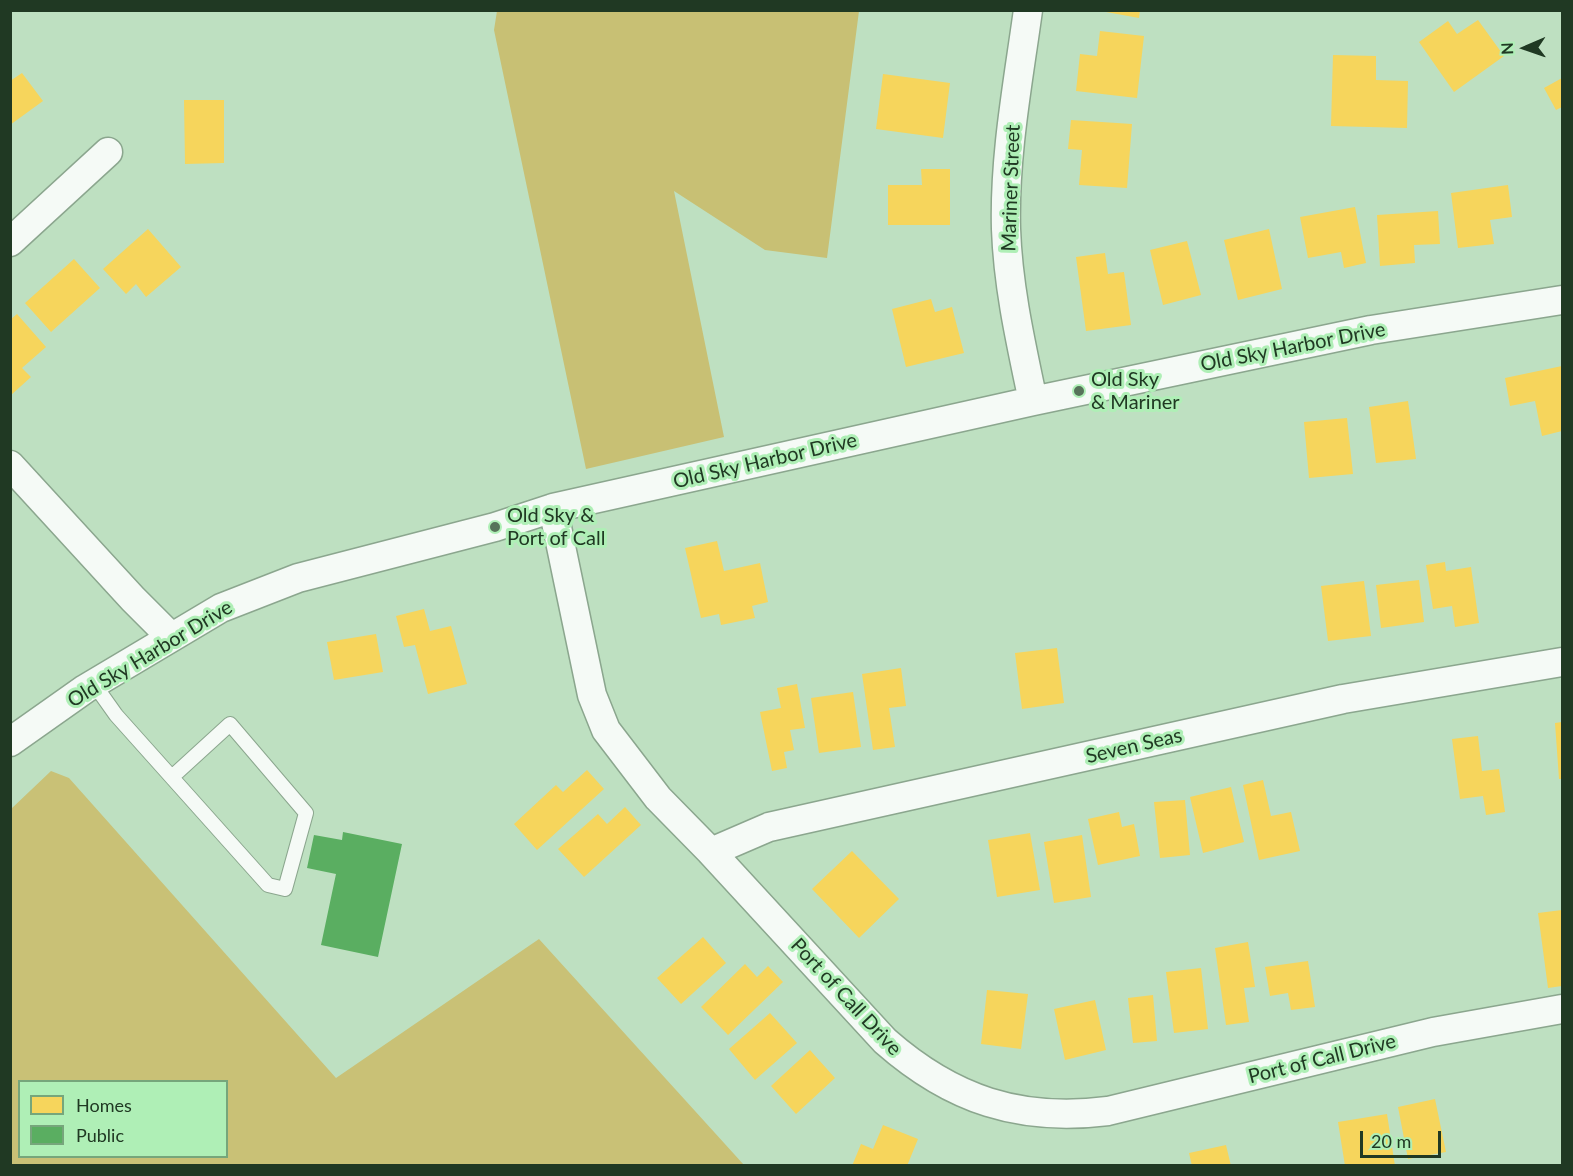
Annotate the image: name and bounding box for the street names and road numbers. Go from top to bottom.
street label: Mariner Street [997,124,1025,252]
street label: Old Sky Harbor Drive [1198,317,1388,377]
street label: Old Sky Harbor Drive [671,428,859,494]
street label: Old Sky Harbor Drive [63,595,237,713]
street label: Seven Seas [1084,723,1184,769]
street label: Port of Call Drive [786,934,906,1060]
street label: Port of Call Drive [1246,1029,1398,1089]

